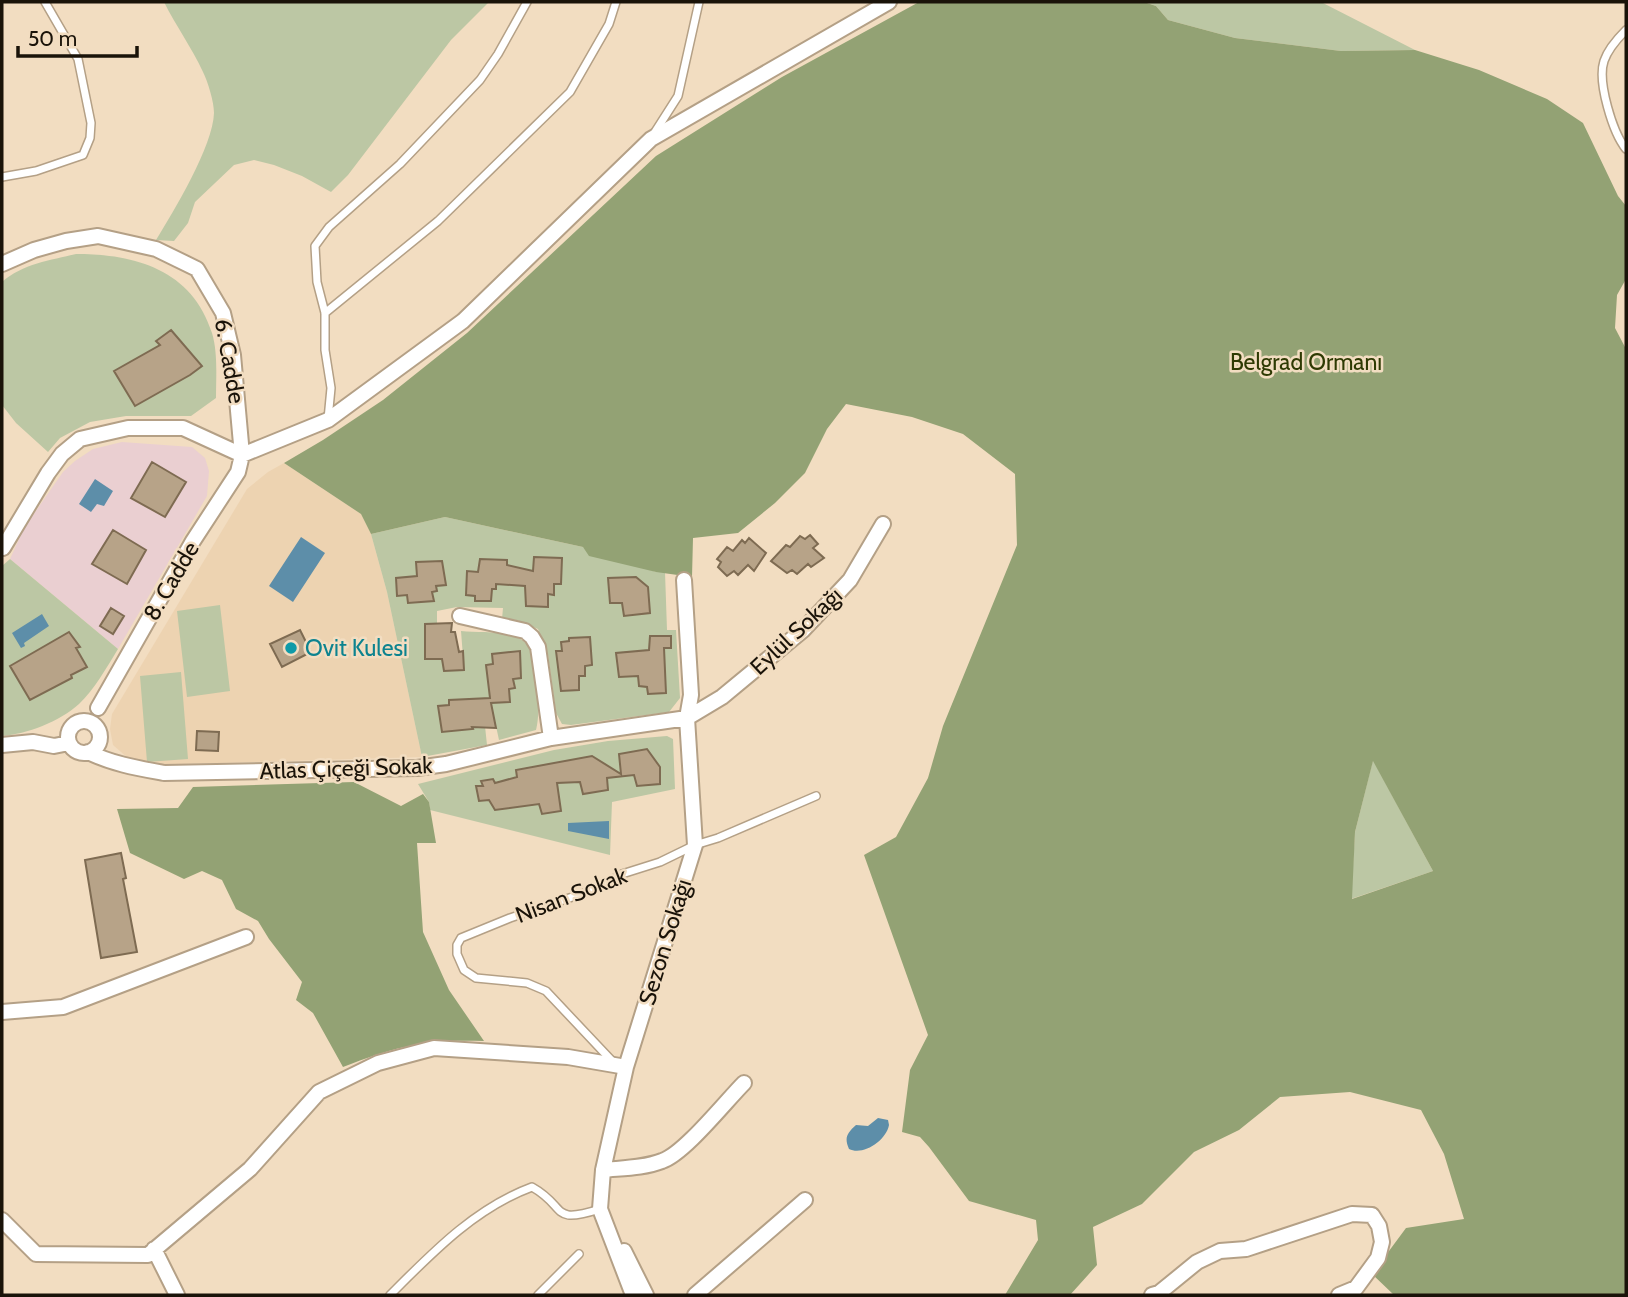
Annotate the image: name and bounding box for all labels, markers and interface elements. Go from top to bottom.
scale bar [18,14,136,58]
text: 50 m [28,26,77,51]
street label: 6. Cadde [209,316,251,406]
park label: Belgrad Ormanı [1230,348,1382,376]
street label: 8. Cadde [137,536,205,625]
street label: Eylül Sokağı [744,581,848,681]
place label: Ovit Kulesi [305,634,408,662]
marker: Ovit Kulesi [283,640,299,656]
street label: Atlas Çiçeği Sokak [259,751,434,785]
street label: Nisan Sokak [511,861,631,929]
street label: Sezon Sokağı [633,876,697,1008]

